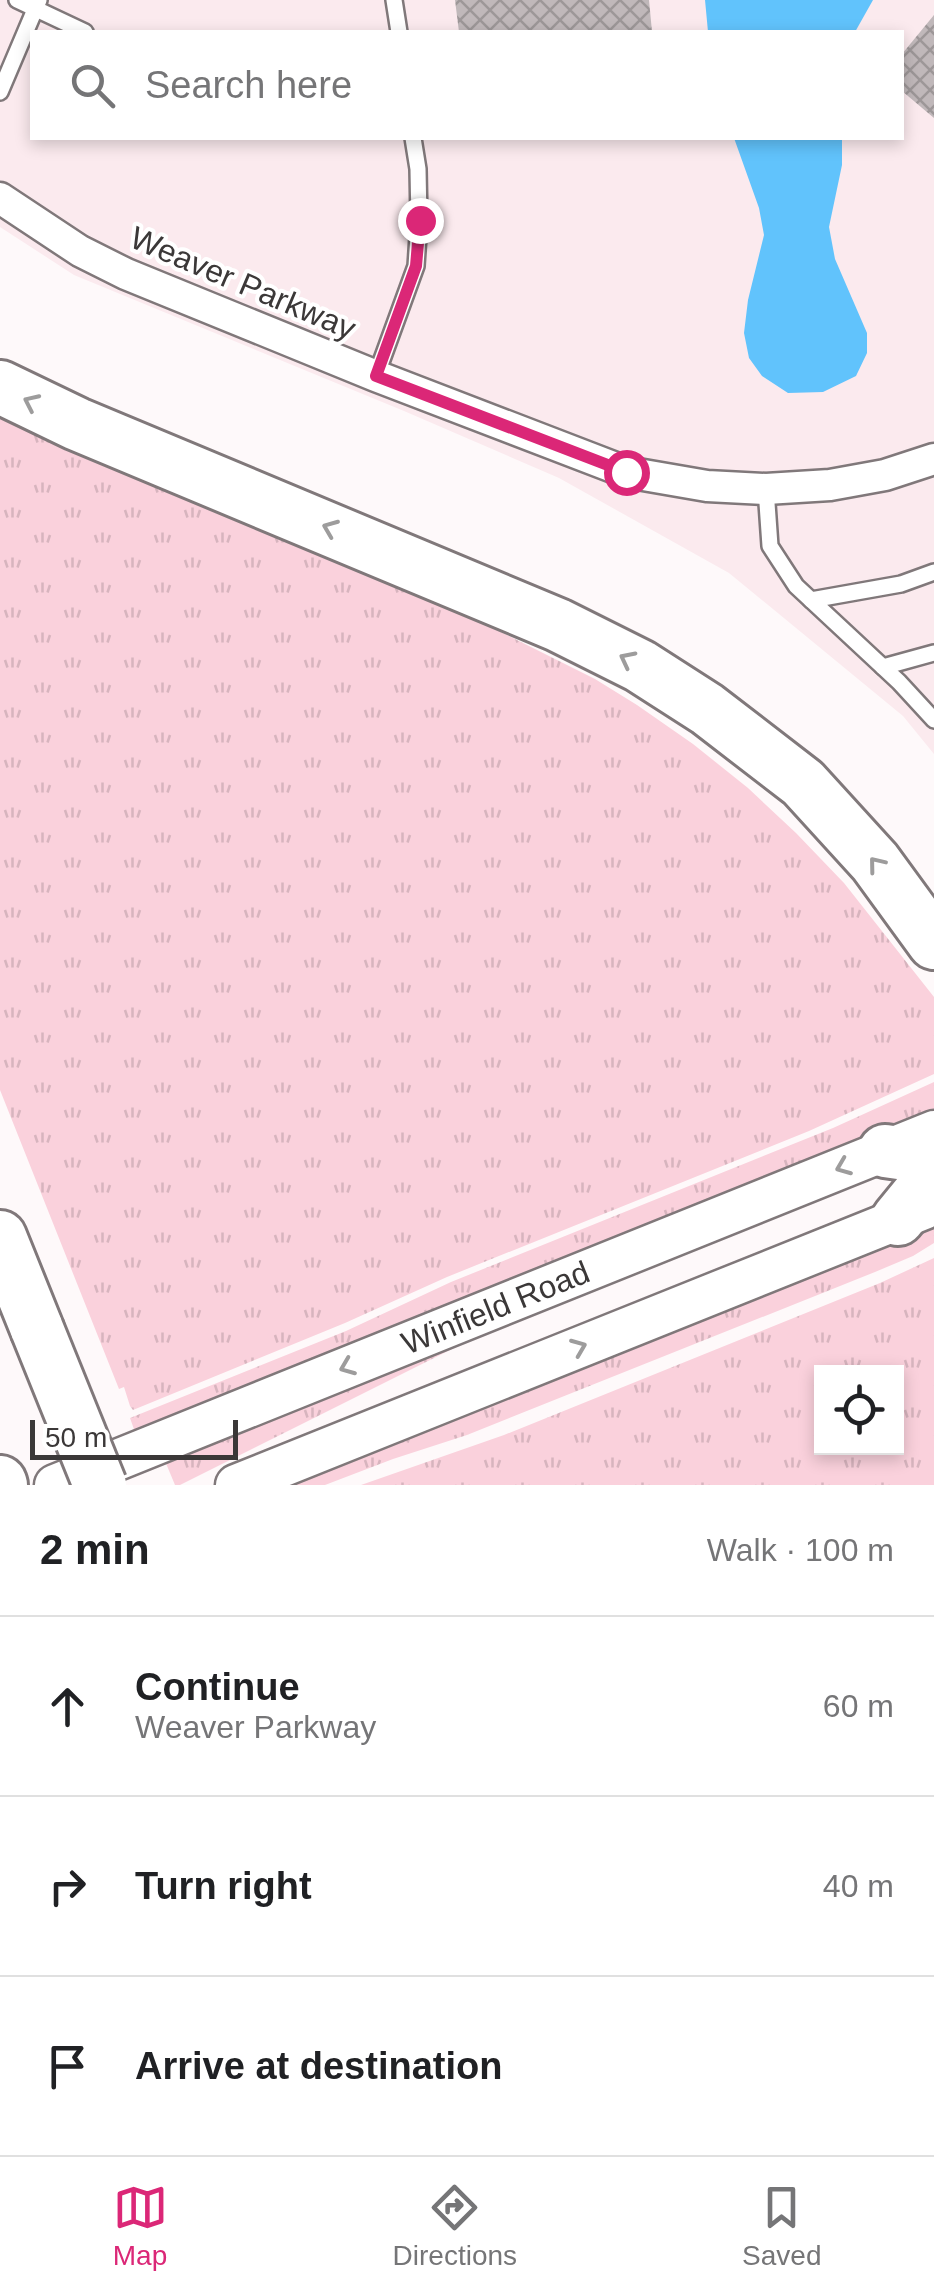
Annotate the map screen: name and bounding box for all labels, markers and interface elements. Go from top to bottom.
search box [30,30,904,140]
icon: search [65,58,120,113]
text: Search here [145,64,352,106]
route end [398,198,444,244]
street label: Weaver Parkway [125,219,361,347]
one-way arrow [23,394,41,414]
route start [604,450,650,496]
one-way arrow [322,520,340,540]
one-way arrow [619,651,637,671]
one-way arrow [870,858,888,876]
one-way arrow [836,1156,853,1176]
street label: Winfield Road [396,1254,595,1361]
one-way arrow [569,1339,586,1359]
one-way arrow [340,1356,357,1376]
map controls [814,1365,904,1455]
button: locate [814,1365,904,1455]
scale bar [30,1415,238,1460]
text: 50 m [45,1422,107,1453]
text: 2 min [40,1526,150,1573]
text: Walk · 100 m [707,1532,894,1568]
text: Continue [135,1666,300,1708]
icon: ahead [40,1679,95,1734]
text: 60 m [823,1688,894,1724]
text: Weaver Parkway [135,1709,376,1745]
icon: right [40,1859,95,1914]
text: Turn right [135,1865,312,1907]
text: 40 m [823,1868,894,1904]
icon: arrive [40,2039,95,2094]
text: Arrive at destination [135,2045,502,2087]
tab: Map [113,2180,168,2272]
tab: Directions [393,2180,517,2272]
tab: Saved [742,2180,821,2272]

